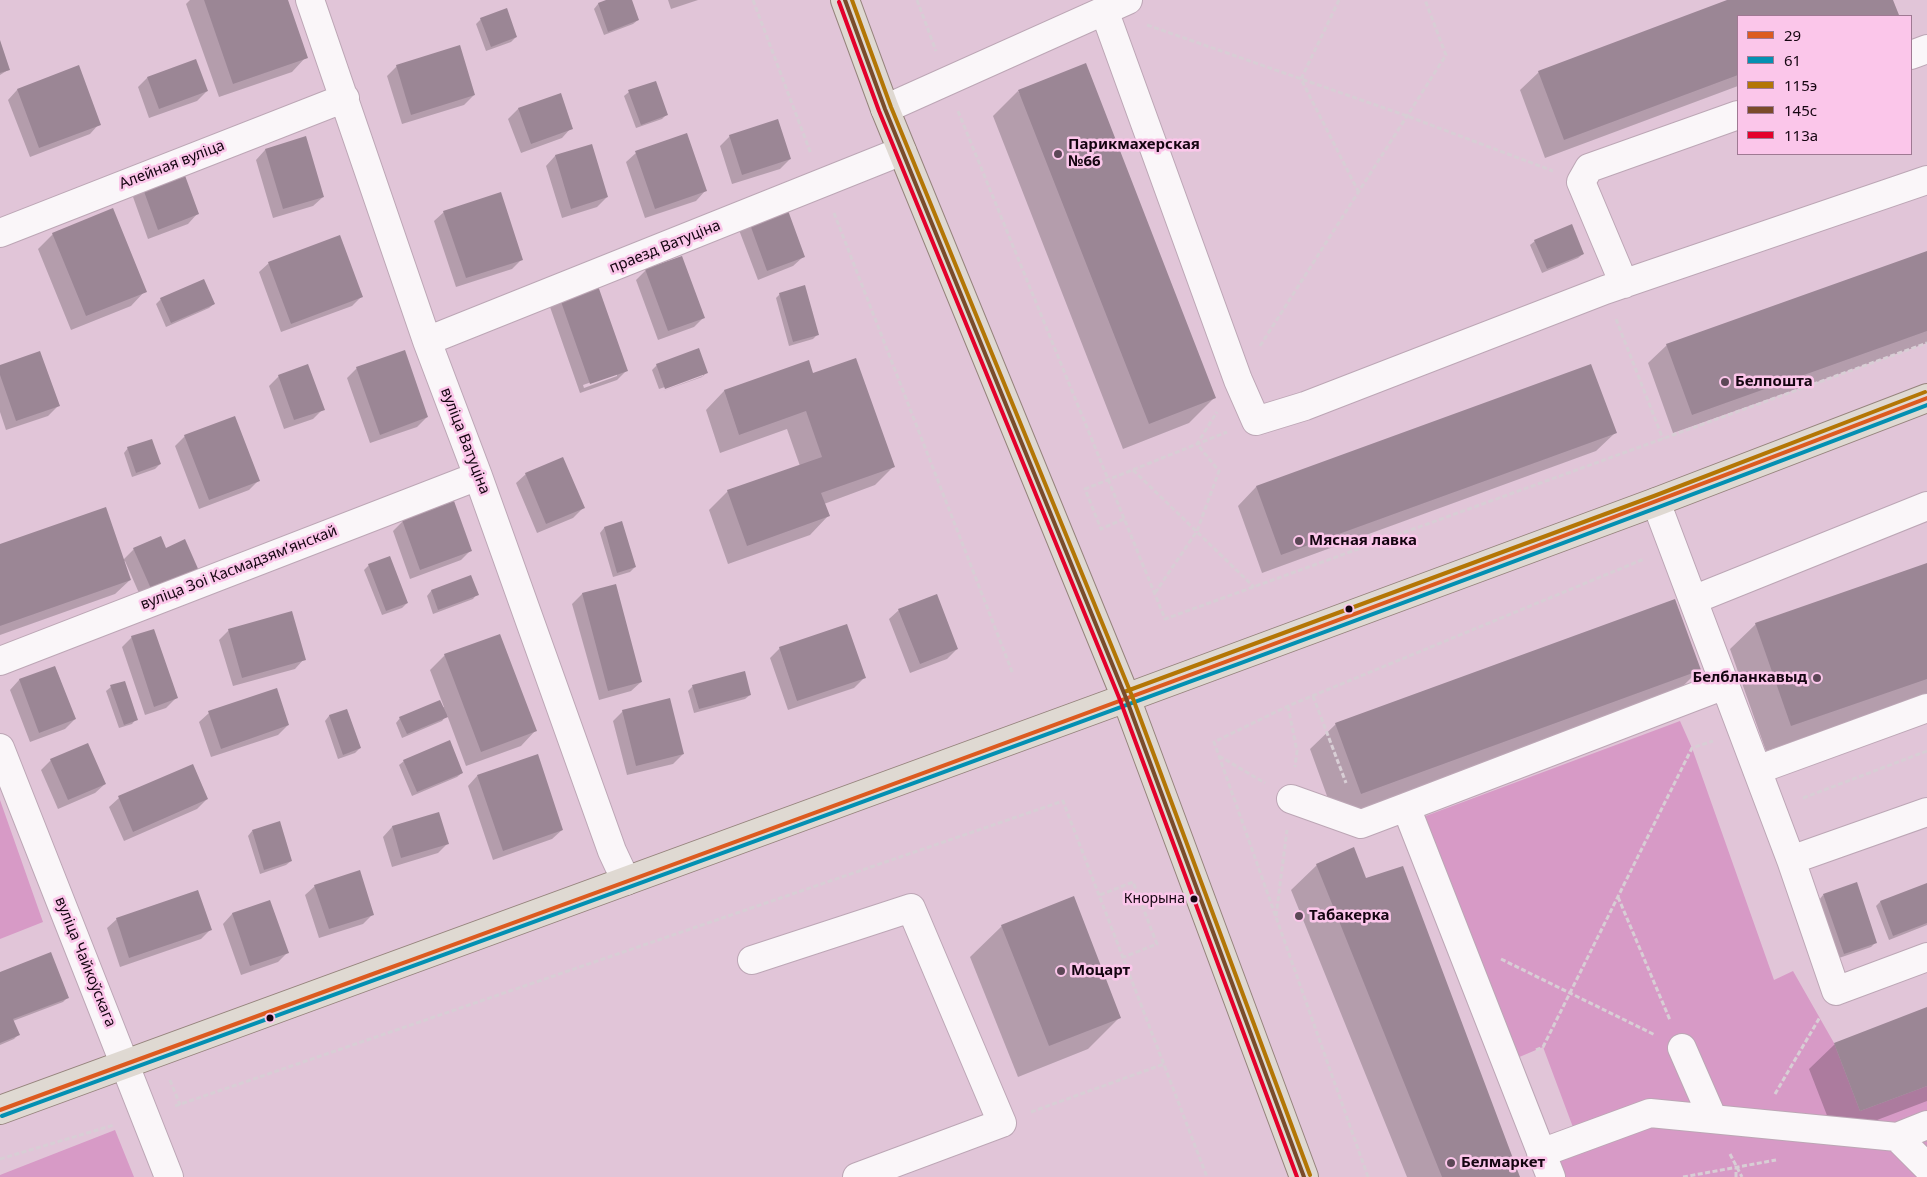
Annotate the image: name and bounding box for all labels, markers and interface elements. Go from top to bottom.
legend [1737,15,1912,155]
text: 29 [1784,25,1801,45]
text: 61 [1784,50,1801,70]
text: 115э [1784,75,1817,95]
text: 145с [1784,100,1817,120]
text: 113а [1784,125,1818,145]
place label: Парикмахерская №66 [1068,136,1200,171]
street label: Алейная вуліца [117,137,227,193]
marker: Парикмахерская №66 [1052,148,1064,160]
street label: праезд Ватуціна [607,216,723,278]
place label: Белпошта [1735,373,1813,391]
marker: Белпошта [1719,376,1731,388]
street label: вуліца Ватуціна [436,385,494,497]
street label: вуліца Зоі Касмадзямʼянскай [138,522,340,614]
place label: Мясная лавка [1309,532,1417,550]
marker: Мясная лавка [1293,535,1305,547]
unlabelled marker [1344,604,1354,614]
place label: Белбланкавыд [1692,669,1807,687]
marker: Белбланкавыд [1811,672,1823,684]
place label: Кнорына [1124,891,1185,907]
street label: вуліца Чайкоўскага [51,894,119,1030]
marker: Кнорына [1189,894,1199,904]
place label: Табакерка [1309,907,1389,925]
marker: Табакерка [1293,910,1305,922]
place label: Моцарт [1071,962,1130,980]
marker: Моцарт [1055,965,1067,977]
unlabelled marker [265,1013,275,1023]
place label: Белмаркет [1461,1154,1545,1172]
marker: Белмаркет [1445,1157,1457,1169]

